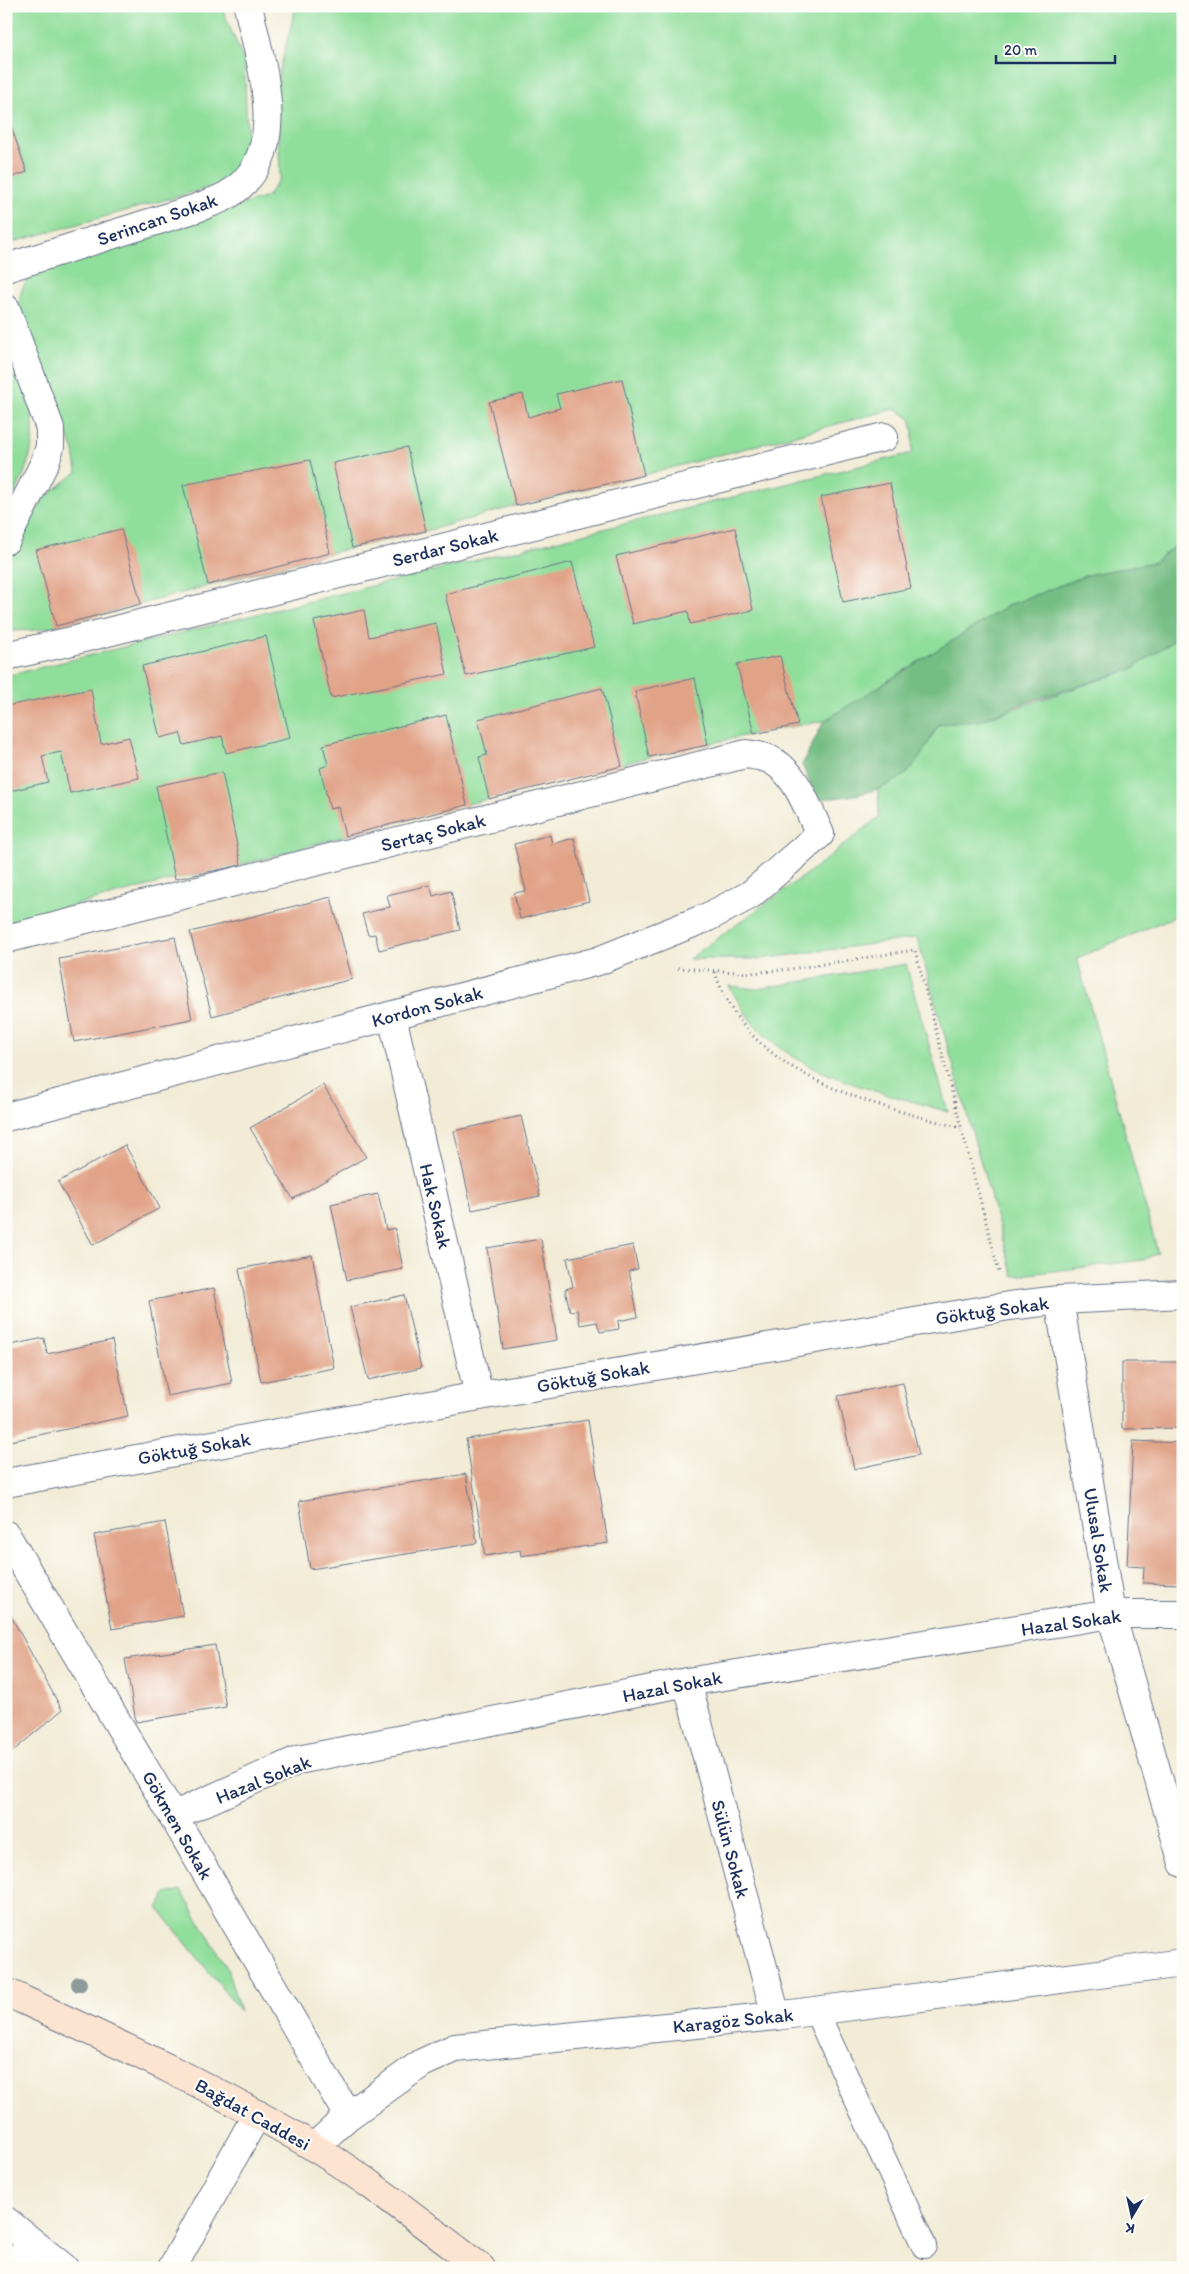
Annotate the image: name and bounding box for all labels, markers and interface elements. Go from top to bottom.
scale bar [996,32,1115,64]
text: 20 m [1004,41,1038,59]
street label: Serincan Sokak [94,188,220,251]
street label: Serdar Sokak [390,523,501,572]
street label: Sertaç Sokak [379,808,488,857]
street label: Kordon Sokak [369,981,485,1032]
street label: Hak Sokak [415,1161,457,1251]
street label: Göktuğ Sokak [934,1291,1050,1330]
street label: Göktuğ Sokak [535,1355,651,1398]
street label: Göktuğ Sokak [136,1427,252,1470]
street label: Ulusal Sokak [1079,1486,1118,1594]
street label: Hazal Sokak [1020,1604,1123,1641]
street label: Hazal Sokak [620,1666,724,1707]
street label: Hazal Sokak [212,1750,314,1809]
street label: Gökmen Sokak [137,1767,218,1884]
street label: Sülün Sokak [706,1797,755,1901]
street label: Karagöz Sokak [672,2003,795,2038]
street label: Bağdat Caddesi [191,2073,314,2156]
north arrow [1106,2192,1156,2242]
text: K [1123,2219,1136,2237]

